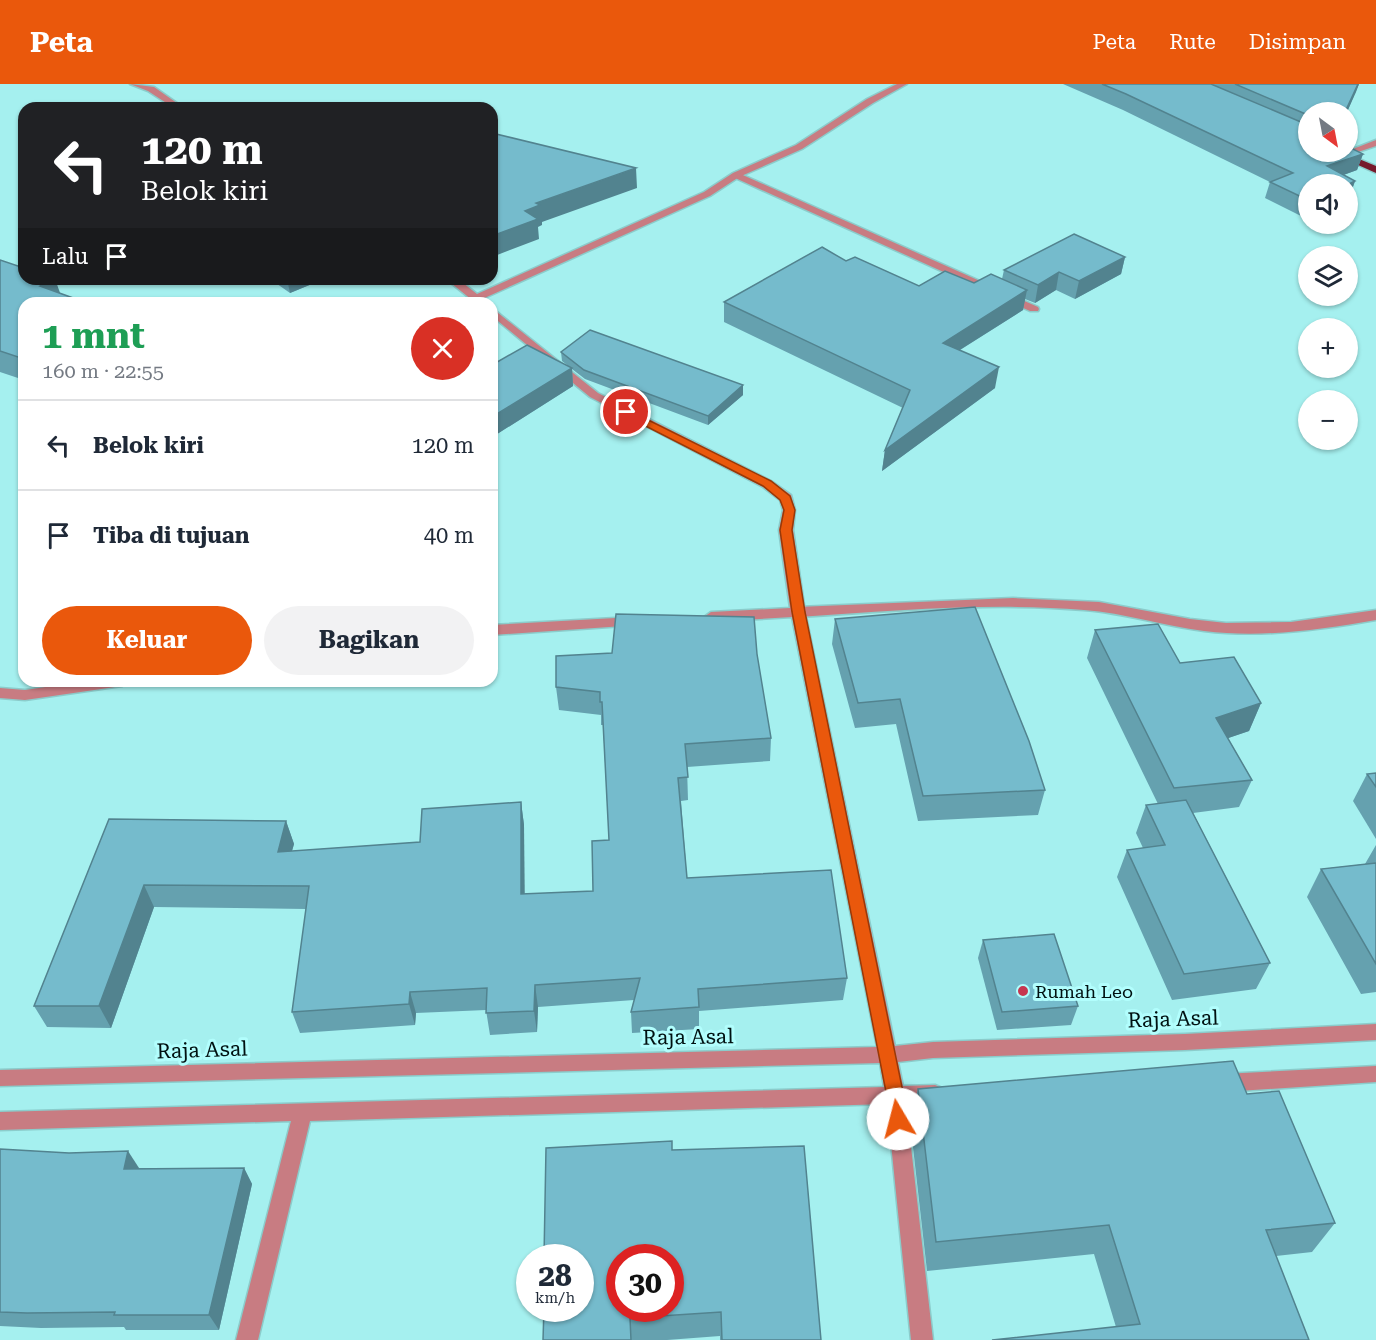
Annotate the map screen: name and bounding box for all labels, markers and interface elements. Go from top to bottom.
text: Peta [30,26,93,59]
text: Peta [1093,30,1136,54]
text: Rute [1169,30,1216,54]
text: Disimpan [1249,30,1346,54]
north arrow [1298,102,1358,162]
map controls [1298,102,1358,450]
text: 120 m [141,125,263,174]
icon: left [42,126,120,204]
button: sound [1298,174,1358,234]
text: Belok kiri [141,175,268,207]
icon: arrive [100,240,133,273]
text: Lalu [42,244,88,269]
button: layers [1298,246,1358,306]
text: 1 mnt [42,315,145,357]
button: close [411,317,474,380]
button: + [1298,318,1358,378]
text: 160 m · 22:55 [42,359,164,383]
pin [600,386,651,437]
button: − [1298,390,1358,450]
icon: arrive [609,395,642,428]
icon: left [42,429,75,462]
text: Belok kiri [93,433,204,458]
text: 120 m [411,433,474,458]
icon: arrive [42,519,75,552]
text: Tiba di tujuan [93,523,249,548]
text: 40 m [424,523,474,548]
button: Keluar [42,606,252,675]
button: Bagikan [264,606,474,675]
place label: Rumah Leo [1035,981,1133,1002]
marker: Rumah Leo [1016,984,1030,998]
street label: Raja Asal [1127,1005,1220,1033]
street label: Raja Asal [642,1024,734,1050]
street label: Raja Asal [156,1036,249,1064]
position arrow [866,1087,930,1151]
speed limit sign: 30 [606,1244,684,1322]
text: 28 [538,1258,572,1293]
text: km/h [535,1289,575,1307]

